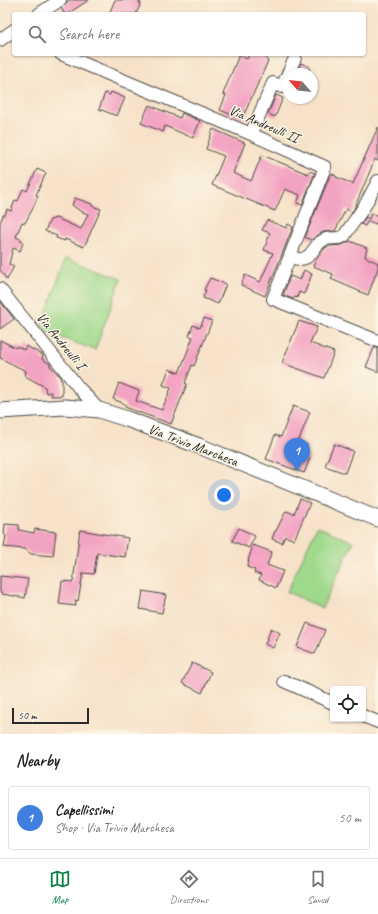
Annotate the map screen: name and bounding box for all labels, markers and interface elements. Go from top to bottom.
search box [12,12,366,56]
icon: search [26,23,48,45]
text: Search here [58,25,119,44]
north arrow [282,68,318,104]
street label: Via Andreulli II [226,102,305,148]
street label: Via Andreulli I [33,309,91,376]
street label: Via Trivio Marchesa [146,420,241,470]
pin: 1 [284,438,310,471]
your location [214,485,234,505]
map controls [330,686,366,722]
button: locate [330,686,366,722]
scale bar [12,706,89,725]
text: 50 m [18,708,37,722]
text: Nearby [16,750,59,771]
text: Capellissimi [55,801,113,820]
text: 1 [27,810,33,826]
text: 50 m [339,810,361,826]
text: Shop · Via Trivio Marchesa [55,820,174,836]
tab: Map [49,868,71,906]
tab: Directions [170,868,208,906]
tab: Saved [307,868,329,906]

